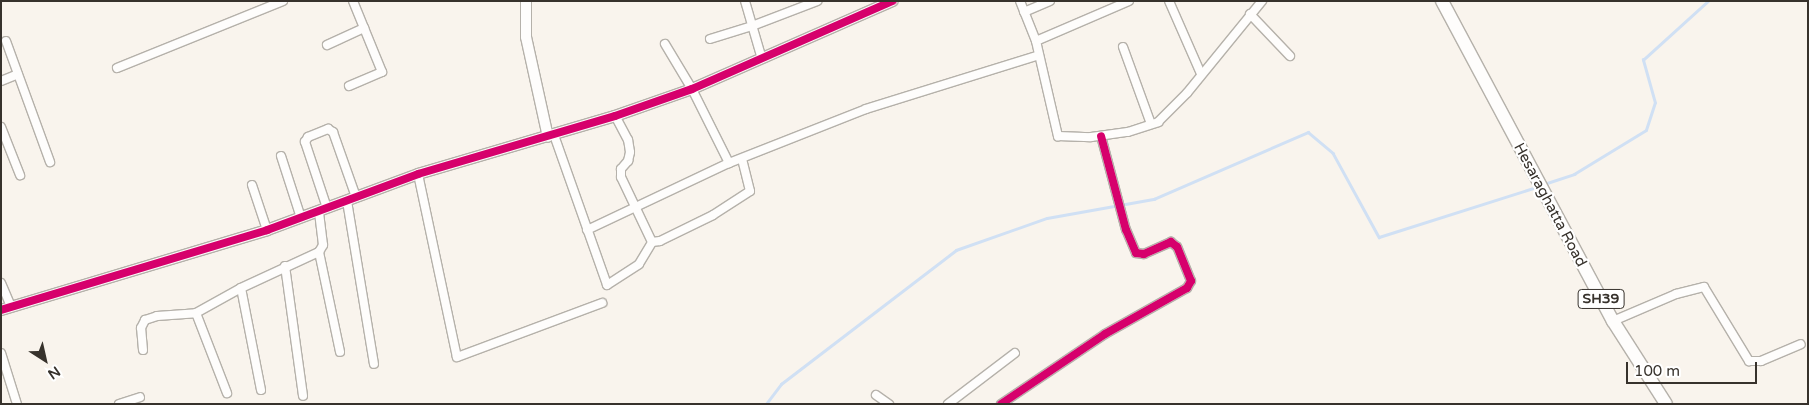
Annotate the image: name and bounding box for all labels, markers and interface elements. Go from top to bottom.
street label: Hesaraghatta Road [1510,140,1590,270]
road number: SH39 [1577,288,1625,310]
north arrow [20,335,70,385]
scale bar [1629,352,1760,384]
text: 100 m [1634,362,1680,380]
text: N [44,363,63,383]

